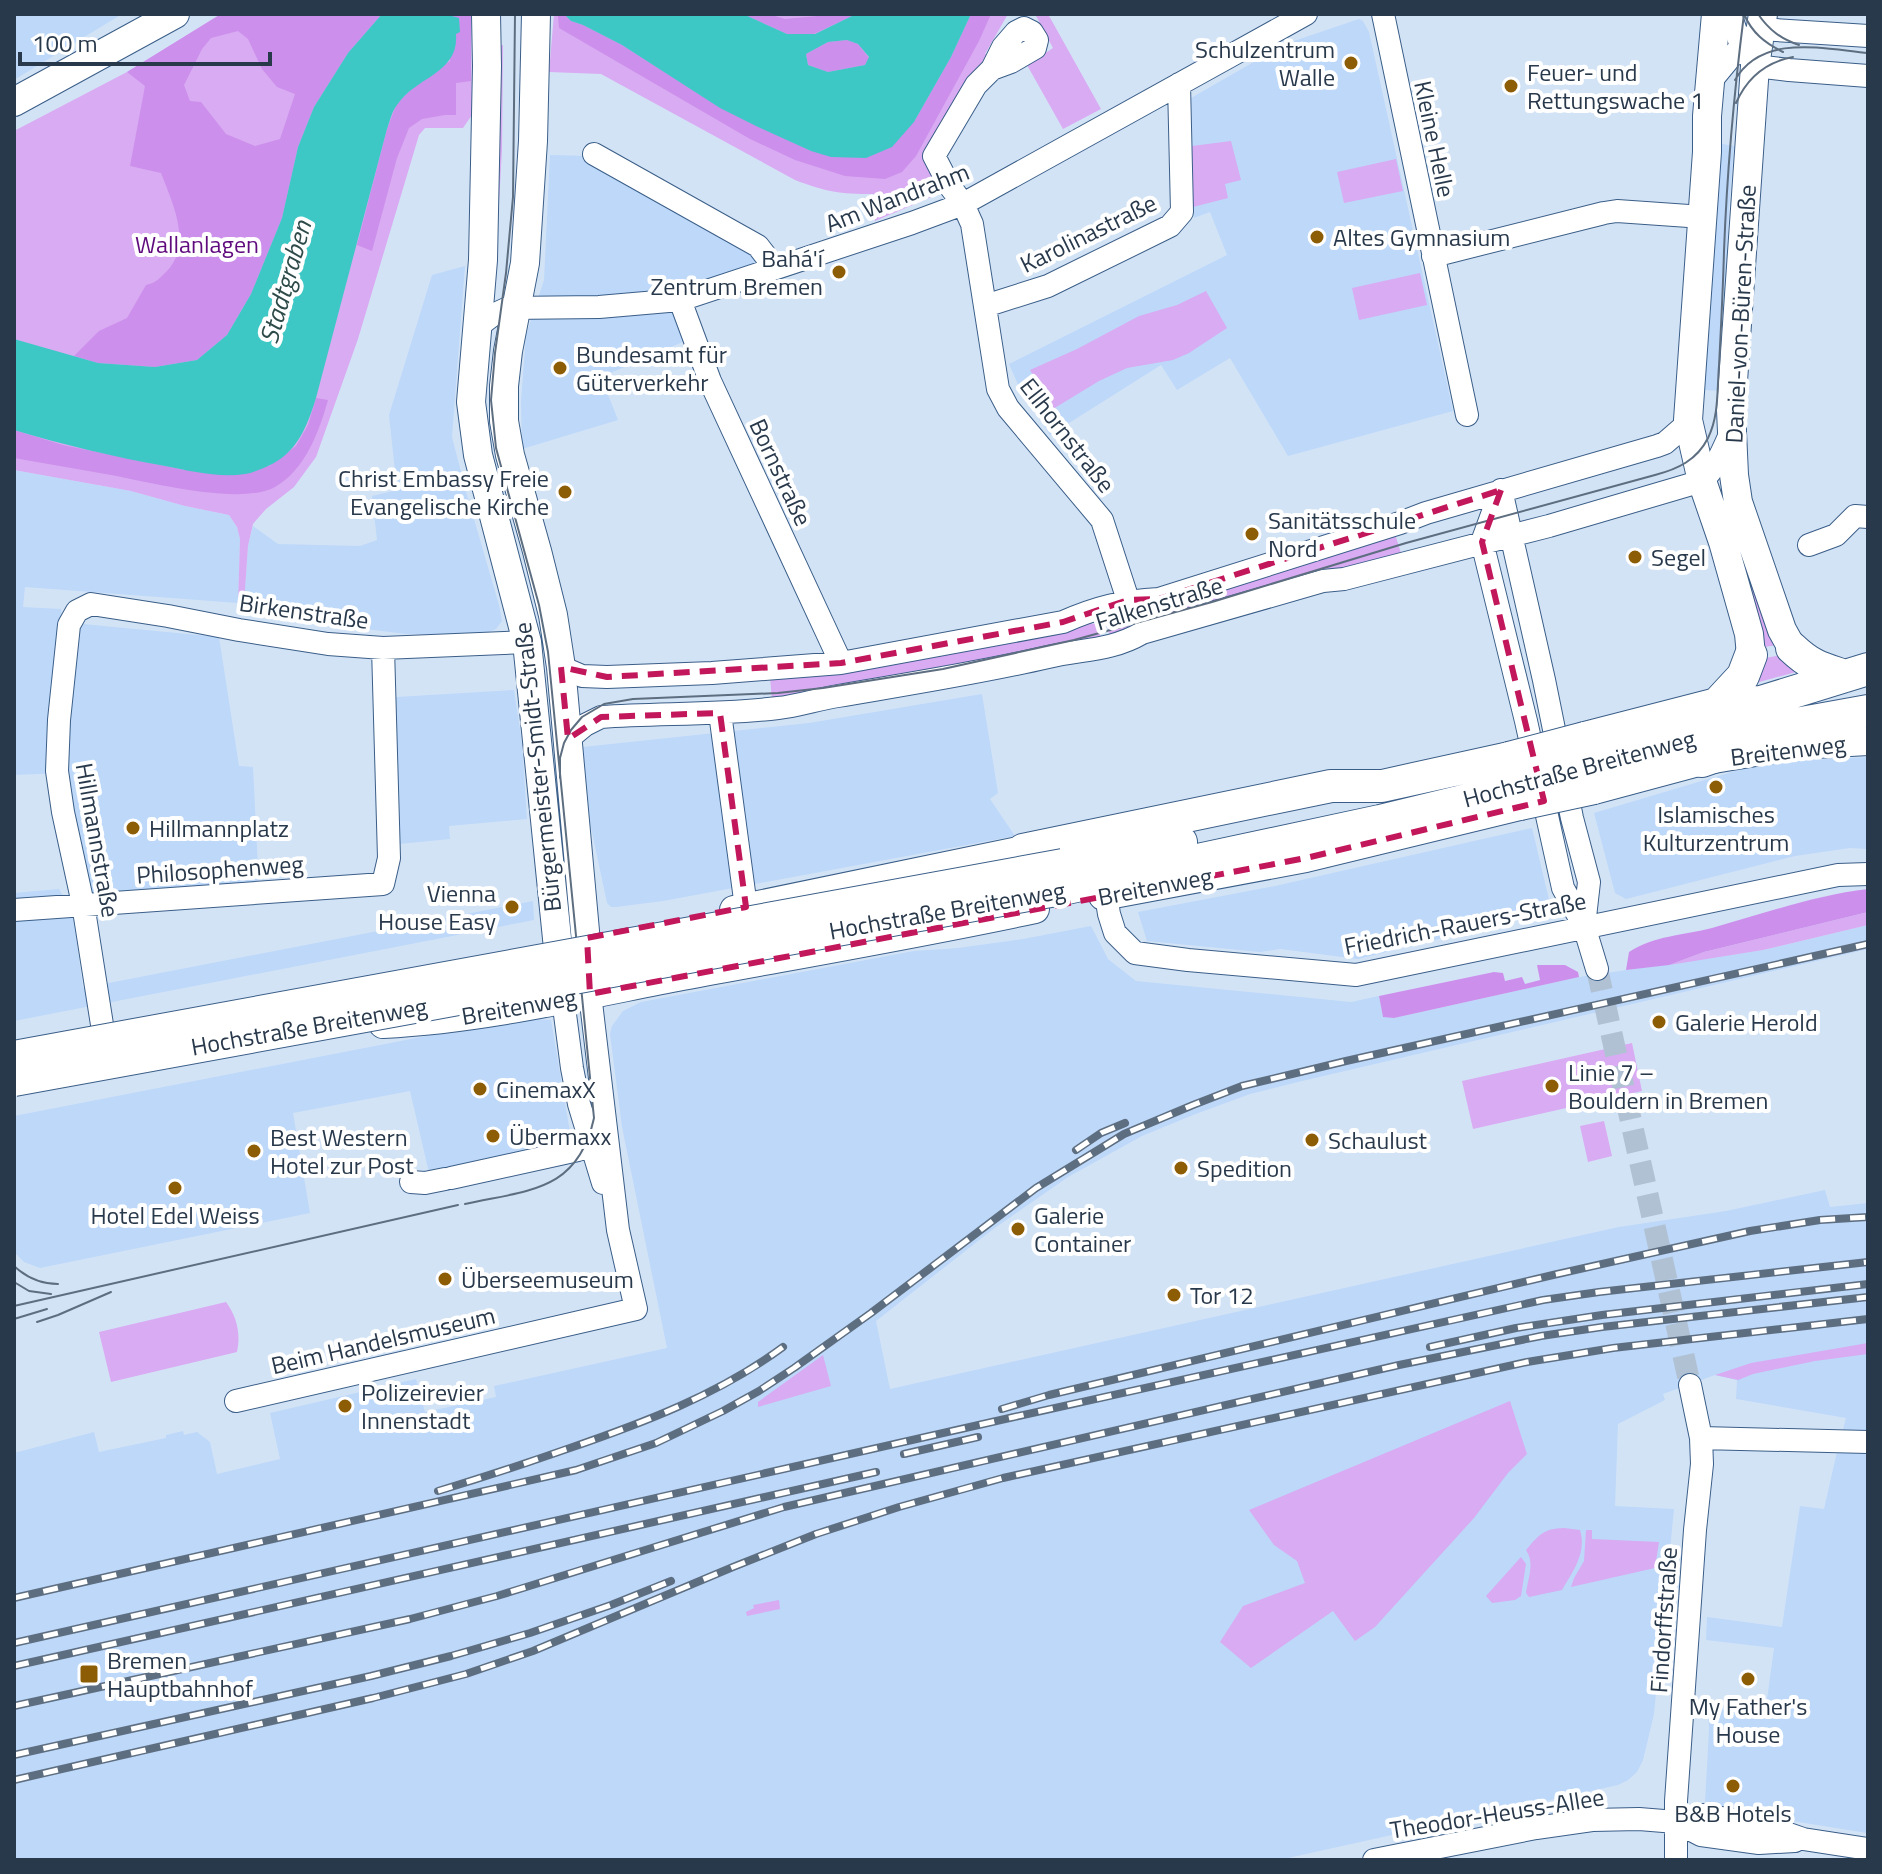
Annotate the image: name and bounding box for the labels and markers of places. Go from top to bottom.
place label: Schulzentrum Walle [1195,31,1335,95]
marker: Schulzentrum Walle [1342,54,1360,72]
place label: Feuer- und Rettungswache 1 [1527,54,1704,118]
marker: Feuer- und Rettungswache 1 [1502,77,1520,95]
place label: Altes Gymnasium [1333,219,1510,255]
marker: Altes Gymnasium [1308,228,1326,246]
place label: Bahá'í Zentrum Bremen [651,240,825,304]
marker: Bahá'í Zentrum Bremen [830,263,848,281]
place label: Bundesamt für Güterverkehr [576,336,727,400]
marker: Bundesamt für Güterverkehr [551,359,569,377]
place label: Christ Embassy Freie Evangelische Kirche [338,460,549,524]
marker: Christ Embassy Freie Evangelische Kirche [556,483,574,501]
place label: Sanitätsschule Nord [1268,502,1416,566]
marker: Sanitätsschule Nord [1243,525,1261,543]
place label: Segel [1651,539,1706,575]
marker: Segel [1626,548,1644,566]
marker: Islamisches Kulturzentrum [1707,778,1725,796]
place label: Islamisches Kulturzentrum [1643,796,1789,860]
place label: Hillmannplatz [149,810,289,846]
marker: Hillmannplatz [124,819,142,837]
place label: Vienna House Easy [378,875,496,939]
marker: Vienna House Easy [503,898,521,916]
place label: Galerie Herold [1675,1004,1818,1040]
marker: Galerie Herold [1650,1013,1668,1031]
place label: Linie 7 – Bouldern in Bremen [1568,1054,1769,1118]
place label: CinemaxX [496,1071,596,1107]
marker: Linie 7 – Bouldern in Bremen [1543,1077,1561,1095]
marker: CinemaxX [471,1080,489,1098]
place label: Übermaxx [509,1118,611,1154]
place label: Best Western Hotel zur Post [270,1119,414,1183]
place label: Schaulust [1328,1122,1428,1158]
marker: Übermaxx [484,1127,502,1145]
marker: Schaulust [1303,1131,1321,1149]
marker: Best Western Hotel zur Post [245,1142,263,1160]
place label: Spedition [1197,1150,1292,1186]
marker: Spedition [1172,1159,1190,1177]
marker: Hotel Edel Weiss [166,1179,184,1197]
place label: Hotel Edel Weiss [90,1197,260,1233]
place label: Galerie Container [1034,1197,1131,1261]
marker: Galerie Container [1009,1220,1027,1238]
place label: Überseemuseum [461,1261,634,1297]
marker: Überseemuseum [436,1270,454,1288]
place label: Tor 12 [1190,1277,1254,1313]
marker: Tor 12 [1165,1286,1183,1304]
place label: Polizeirevier Innenstadt [361,1374,484,1438]
marker: Polizeirevier Innenstadt [336,1397,354,1415]
place label: Bremen Hauptbahnhof [107,1642,253,1706]
marker: Bremen Hauptbahnhof [78,1663,100,1685]
marker: My Father's House [1739,1670,1757,1688]
place label: My Father's House [1689,1688,1807,1752]
marker: B&B Hotels [1724,1777,1742,1795]
place label: B&B Hotels [1674,1795,1792,1831]

